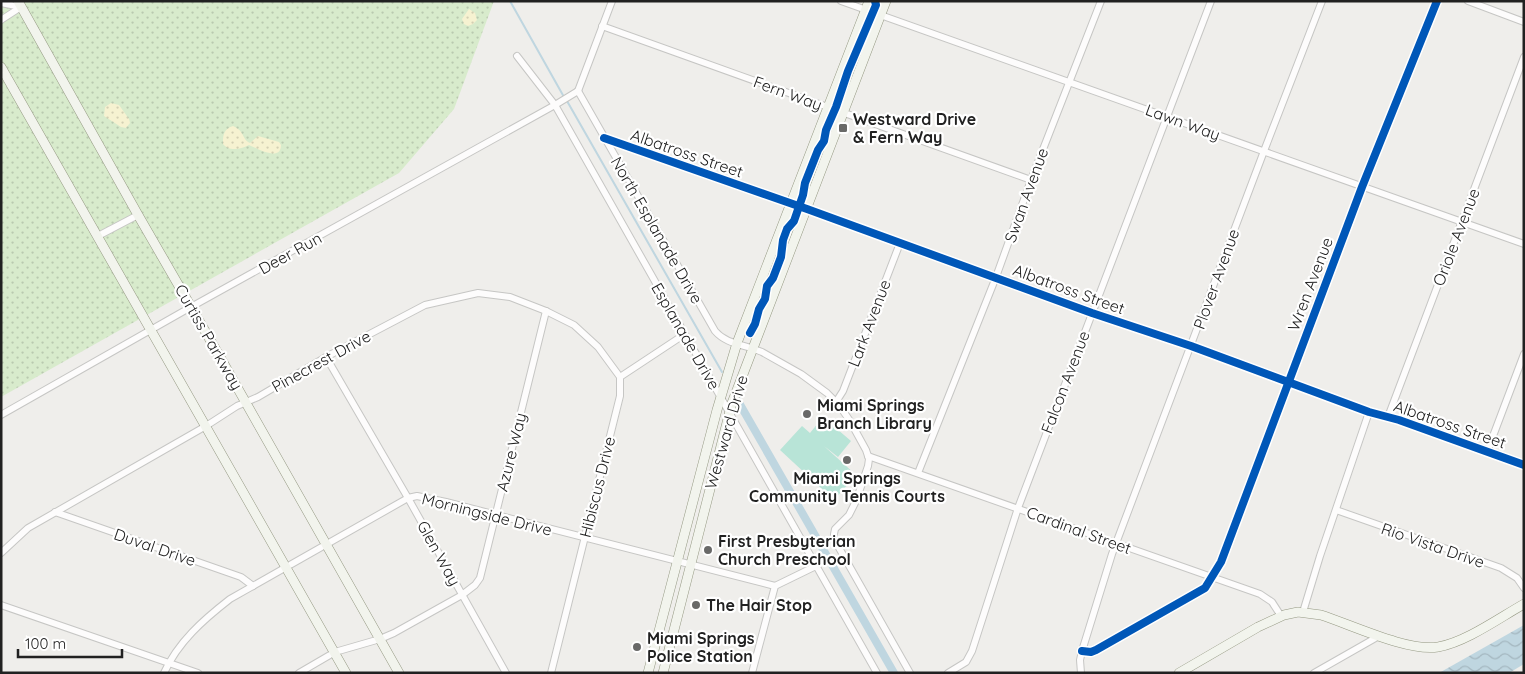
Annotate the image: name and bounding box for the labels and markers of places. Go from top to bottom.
place label: Westward Drive & Fern Way [853,109,976,147]
marker: Westward Drive & Fern Way [837,122,849,134]
place label: Miami Springs Branch Library [817,395,932,433]
marker: Miami Springs Branch Library [801,408,813,420]
marker: Miami Springs Community Tennis Courts [841,454,853,466]
place label: Miami Springs Community Tennis Courts [749,468,945,506]
place label: First Presbyterian Church Preschool [718,531,856,569]
marker: First Presbyterian Church Preschool [702,544,714,556]
place label: The Hair Stop [706,595,812,615]
marker: The Hair Stop [690,599,702,611]
place label: Miami Springs Police Station [647,628,755,666]
marker: Miami Springs Police Station [631,641,643,653]

